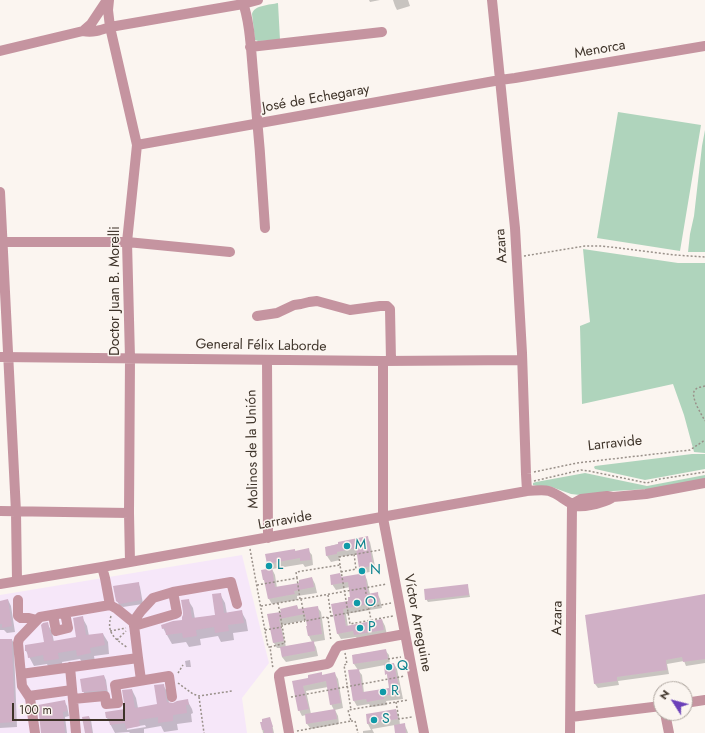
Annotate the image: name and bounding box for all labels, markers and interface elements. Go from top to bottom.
street label: Menorca [573,37,627,63]
street label: José de Echegaray [261,81,371,117]
street label: Doctor Juan B. Morelli [108,226,124,356]
street label: Azara [492,228,512,264]
street label: General Félix Laborde [195,336,327,356]
street label: Molinos de la Unión [244,389,262,509]
street label: Larravide [587,433,643,455]
street label: Larravide [257,508,313,534]
place label: M [355,538,366,554]
marker: M [342,541,352,551]
place label: L [277,558,283,574]
marker: L [264,561,274,571]
place label: N [370,563,381,579]
marker: N [357,566,367,576]
street label: Víctor Arreguine [399,573,435,673]
place label: O [365,595,376,611]
marker: O [352,598,362,608]
street label: Azara [549,601,567,635]
place label: P [368,620,376,636]
marker: P [355,623,365,633]
place label: Q [397,659,408,675]
marker: Q [384,662,394,672]
north arrow [653,681,693,721]
place label: R [391,684,399,700]
text: N [655,686,673,703]
marker: R [378,687,388,697]
scale bar [14,695,127,721]
text: 100 m [19,701,52,719]
place label: S [382,712,390,728]
marker: S [369,715,379,725]

